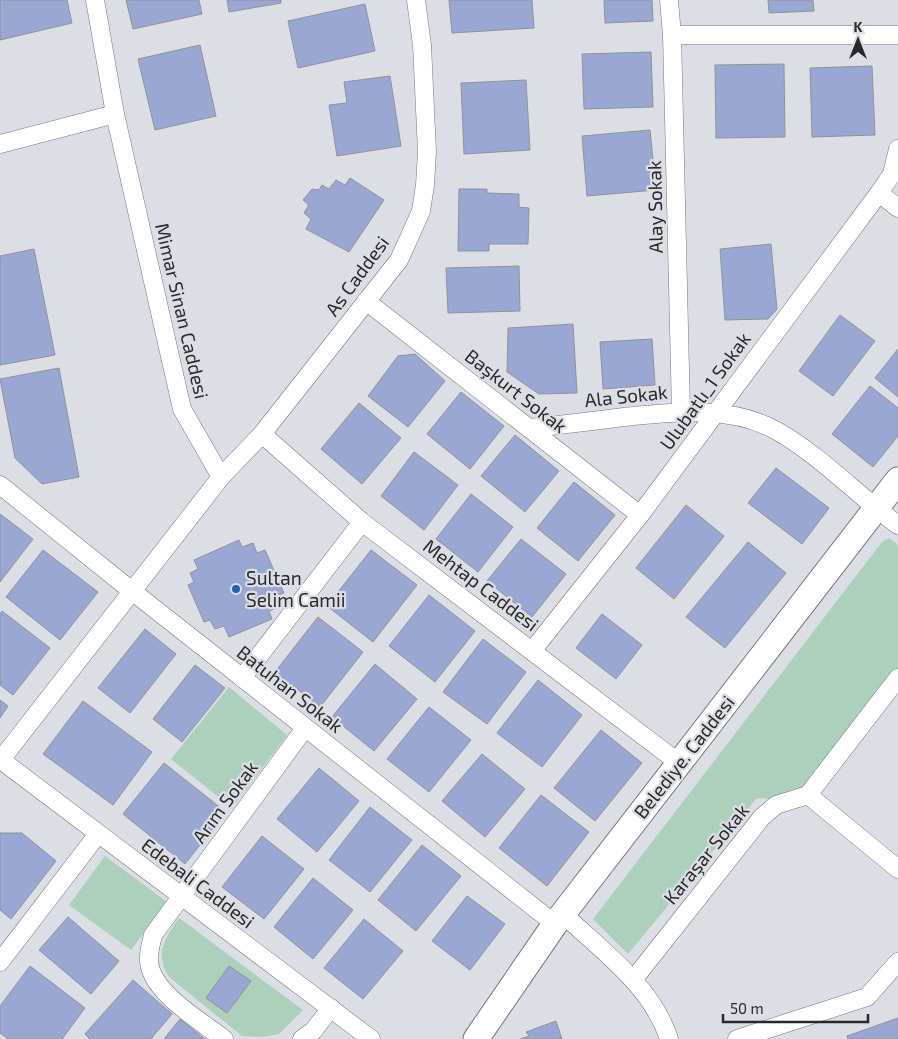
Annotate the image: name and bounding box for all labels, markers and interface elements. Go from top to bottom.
north arrow [833,15,883,65]
text: K [854,18,863,35]
street label: Alay Sokak [642,160,667,254]
street label: Mimar Sinan Caddesi [151,221,214,401]
street label: As Caddesi [320,231,393,320]
street label: Ulubatlı_1 Sokak [654,327,755,454]
street label: Başkurt Sokak [460,344,572,438]
street label: Ala Sokak [583,380,669,411]
street label: Mehtap Caddesi [419,534,544,635]
place label: Sultan Selim Camii [246,566,345,611]
marker: Sultan Selim Camii [230,583,242,595]
street label: Batuhan Sokak [233,640,348,737]
street label: Belediye. Caddesi [628,691,739,823]
street label: Arım Sokak [187,756,262,847]
street label: Karaşar Sokak [658,799,754,909]
street label: Edebali Caddesi [137,833,259,932]
scale bar [723,992,868,1024]
text: 50 m [730,999,764,1017]

